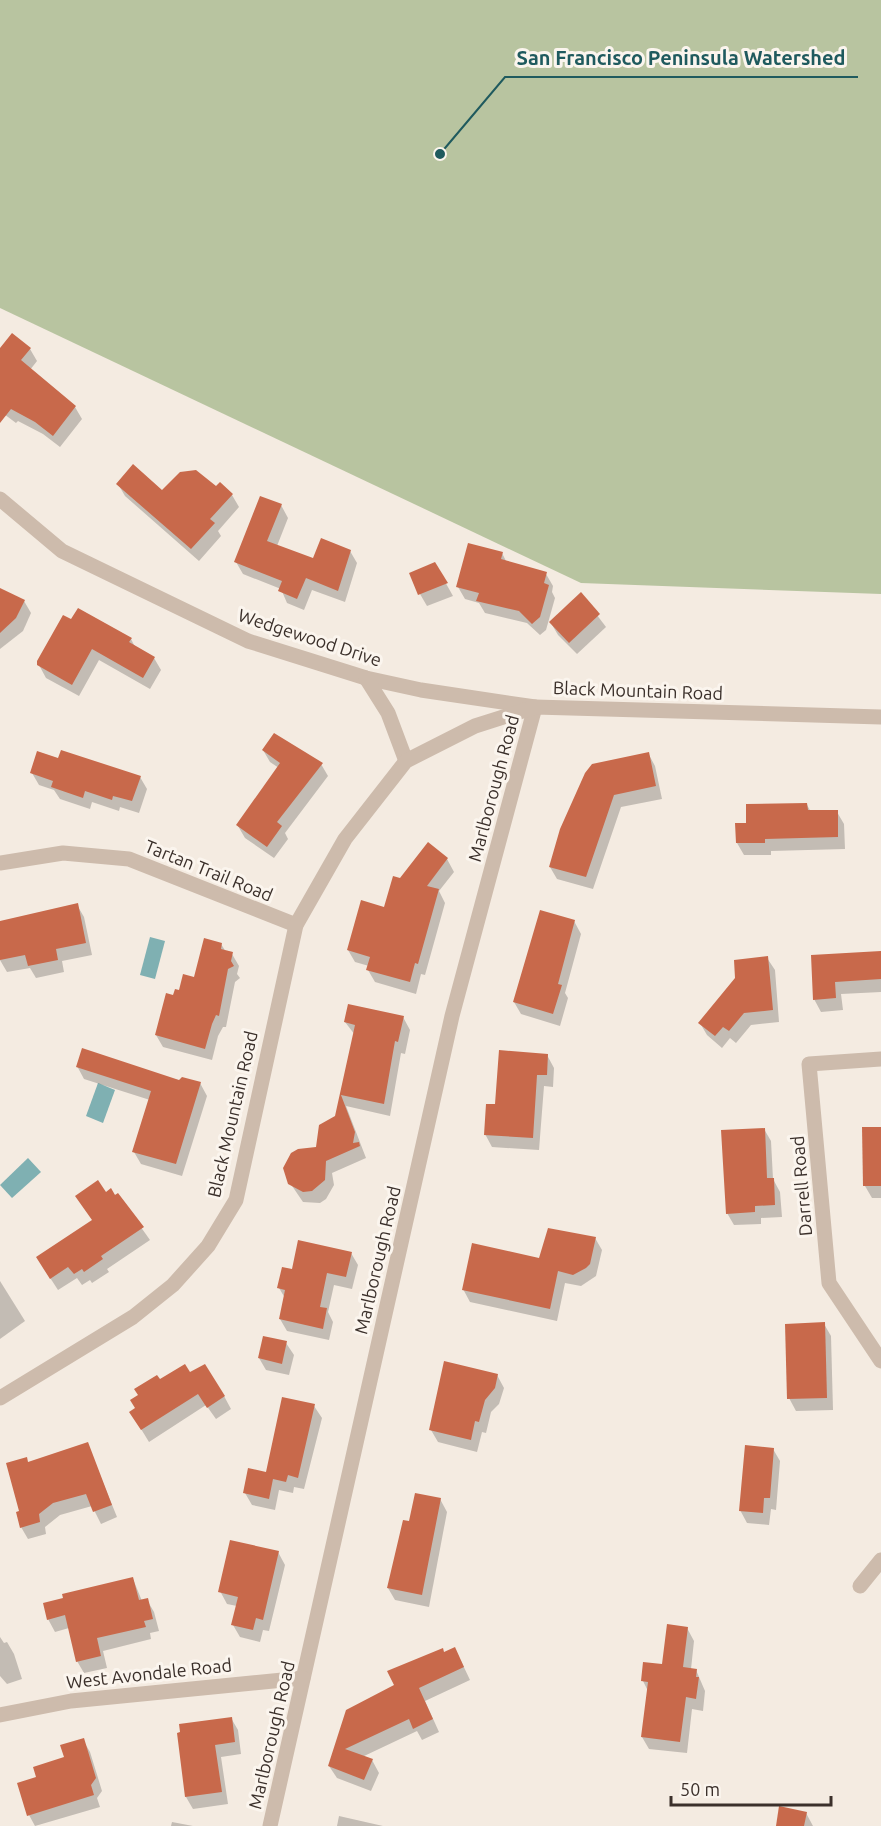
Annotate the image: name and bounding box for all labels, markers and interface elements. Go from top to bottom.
callout: San Francisco Peninsula Watershed [505,39,858,77]
text: San Francisco Peninsula Watershed [516,46,846,69]
street label: Wedgewood Drive [236,604,384,670]
street label: Black Mountain Road [553,677,723,703]
street label: Marlborough Road [464,712,522,864]
street label: Tartan Trail Road [142,835,276,905]
street label: Black Mountain Road [203,1029,261,1199]
street label: Darrell Road [787,1135,815,1237]
street label: Marlborough Road [350,1184,404,1336]
street label: West Avondale Road [65,1654,233,1692]
street label: Marlborough Road [244,1659,298,1811]
scale bar [671,1769,832,1807]
text: 50 m [680,1779,720,1799]

